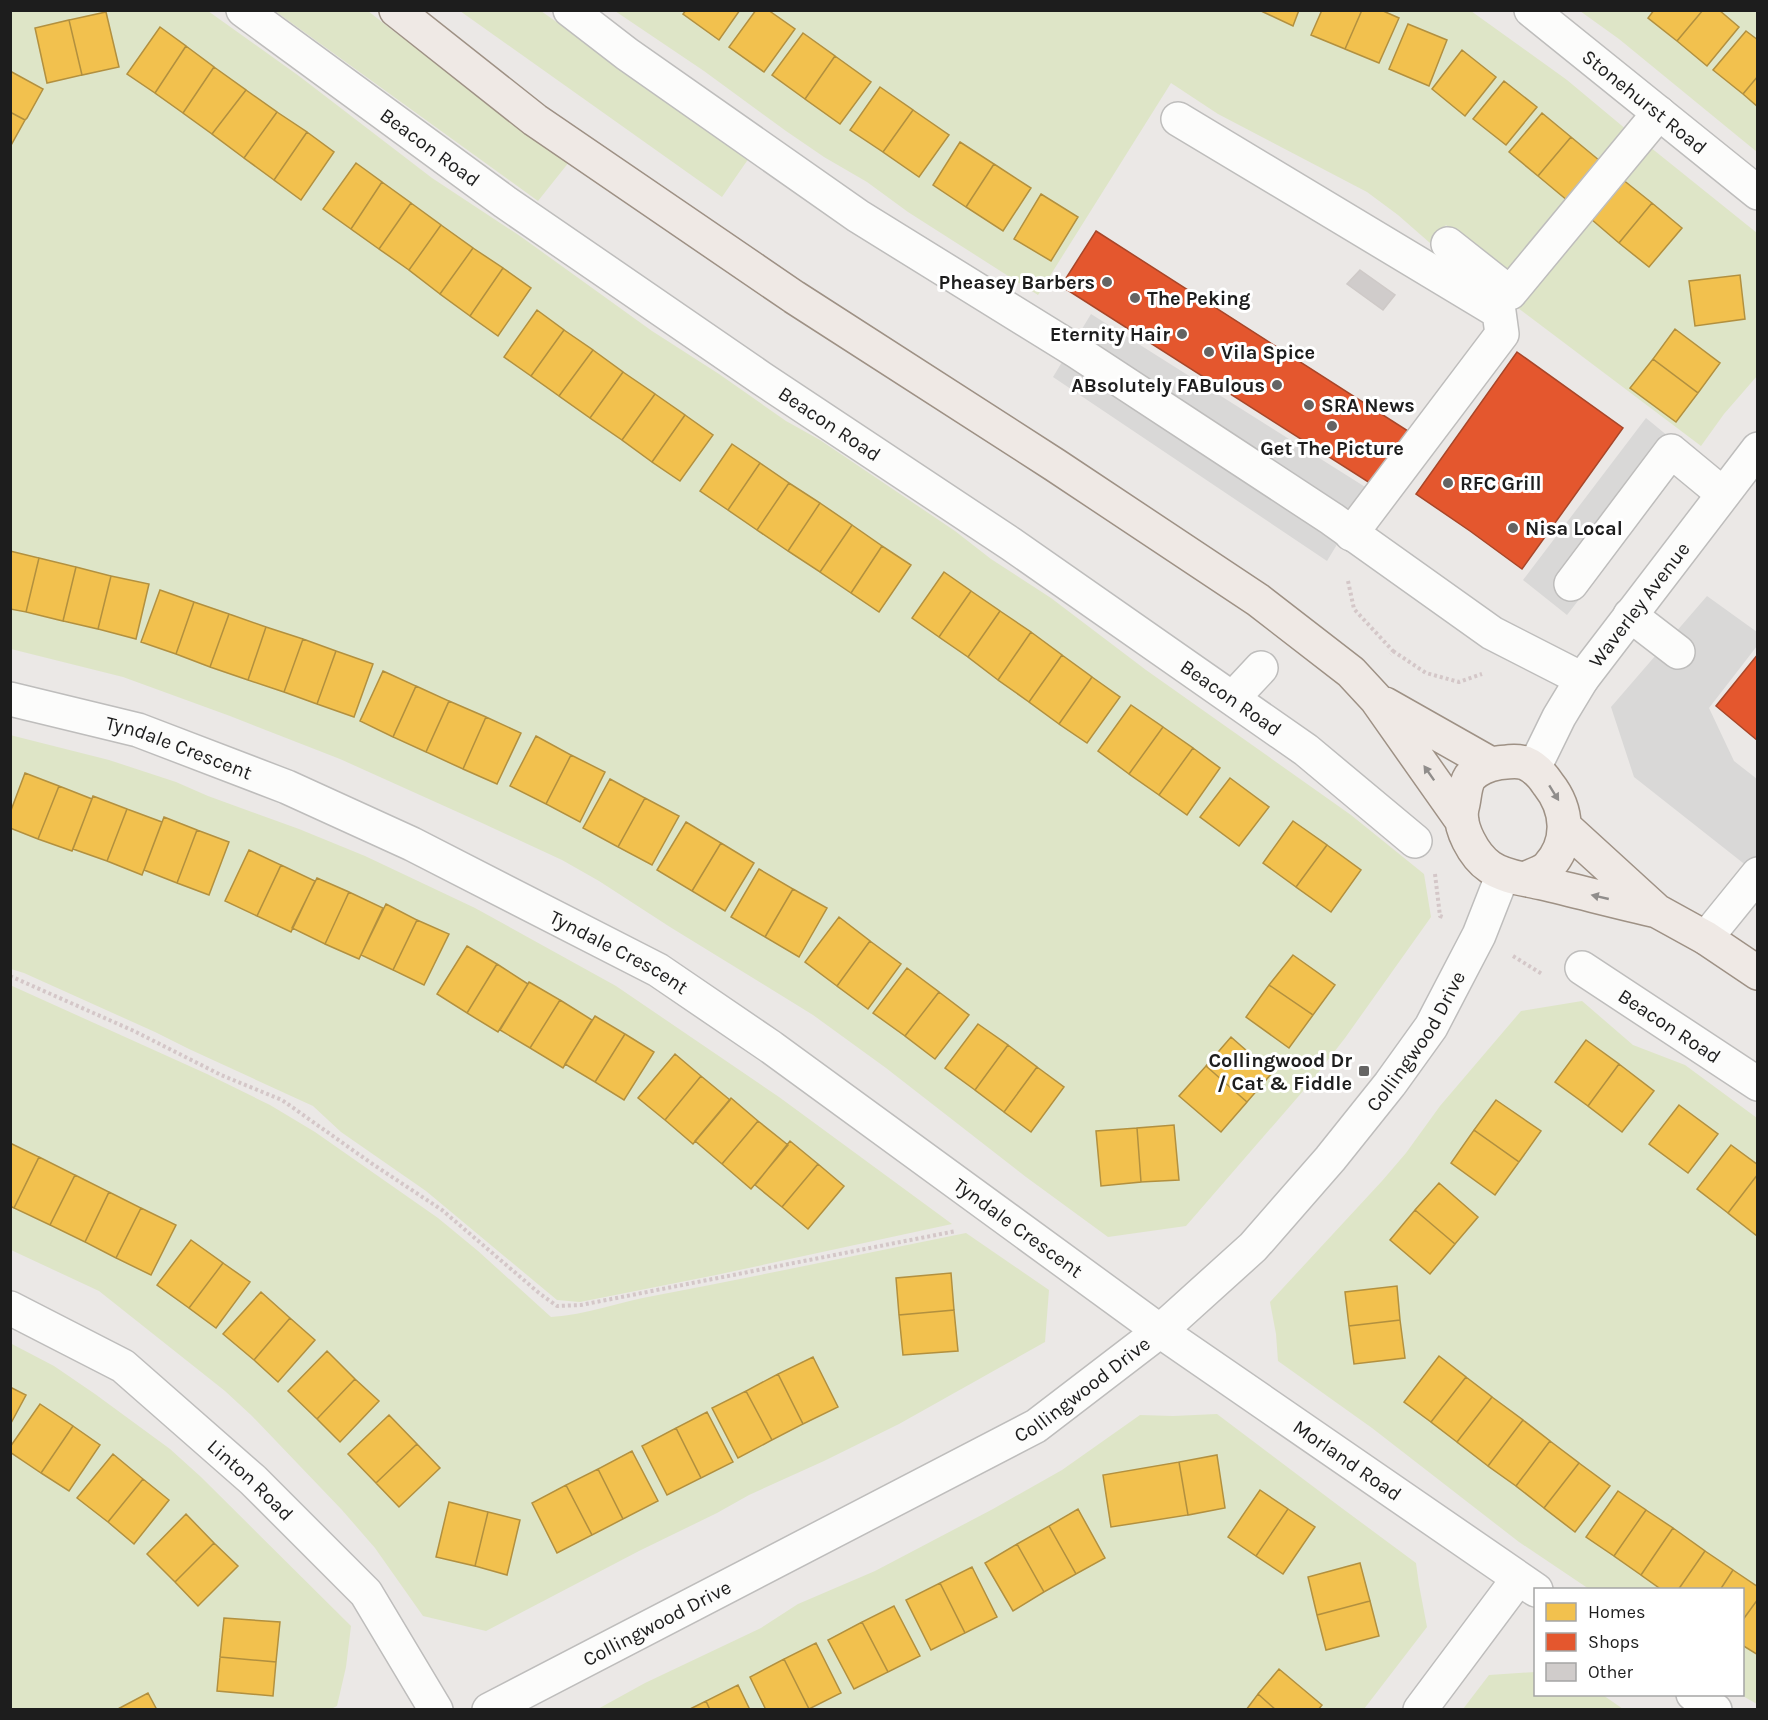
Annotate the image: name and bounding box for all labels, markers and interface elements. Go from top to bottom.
street label: Stonehurst Road [1578,45,1712,159]
street label: Beacon Road [376,103,484,191]
place label: Pheasey Barbers [939,271,1095,294]
marker: Pheasey Barbers [1100,275,1114,289]
place label: The Peking [1147,287,1251,310]
marker: The Peking [1128,291,1142,305]
place label: Eternity Hair [1050,323,1170,346]
marker: Eternity Hair [1175,327,1189,341]
place label: Vila Spice [1221,341,1315,364]
marker: Vila Spice [1202,345,1216,359]
place label: ABsolutely FABulous [1071,374,1265,397]
marker: ABsolutely FABulous [1270,378,1284,392]
street label: Beacon Road [774,381,885,466]
place label: SRA News [1321,394,1415,417]
marker: SRA News [1302,398,1316,412]
marker: Get The Picture [1325,419,1339,433]
place label: Get The Picture [1260,437,1404,460]
place label: RFC Grill [1460,472,1542,495]
marker: RFC Grill [1441,476,1455,490]
place label: Nisa Local [1525,517,1623,540]
marker: Nisa Local [1506,521,1520,535]
street label: Waverley Avenue [1584,537,1694,672]
street label: Beacon Road [1176,655,1286,741]
street label: Tyndale Crescent [104,711,256,784]
one-way arrow [1423,765,1435,781]
one-way arrow [1549,785,1560,801]
one-way arrow [1591,892,1609,902]
street label: Tyndale Crescent [546,905,693,999]
street label: Collingwood Drive [1361,967,1470,1116]
street label: Beacon Road [1614,984,1725,1068]
place label: Collingwood Dr / Cat & Fiddle [1208,1049,1352,1095]
marker: Collingwood Dr / Cat & Fiddle [1357,1064,1371,1078]
street label: Tyndale Crescent [949,1173,1088,1283]
street label: Collingwood Drive [1010,1331,1154,1447]
street label: Morland Road [1289,1415,1406,1505]
street label: Linton Road [203,1434,298,1525]
street label: Collingwood Drive [579,1575,735,1671]
legend [1534,1588,1744,1696]
text: Homes [1588,1601,1645,1623]
text: Shops [1588,1631,1640,1653]
text: Other [1588,1661,1633,1683]

